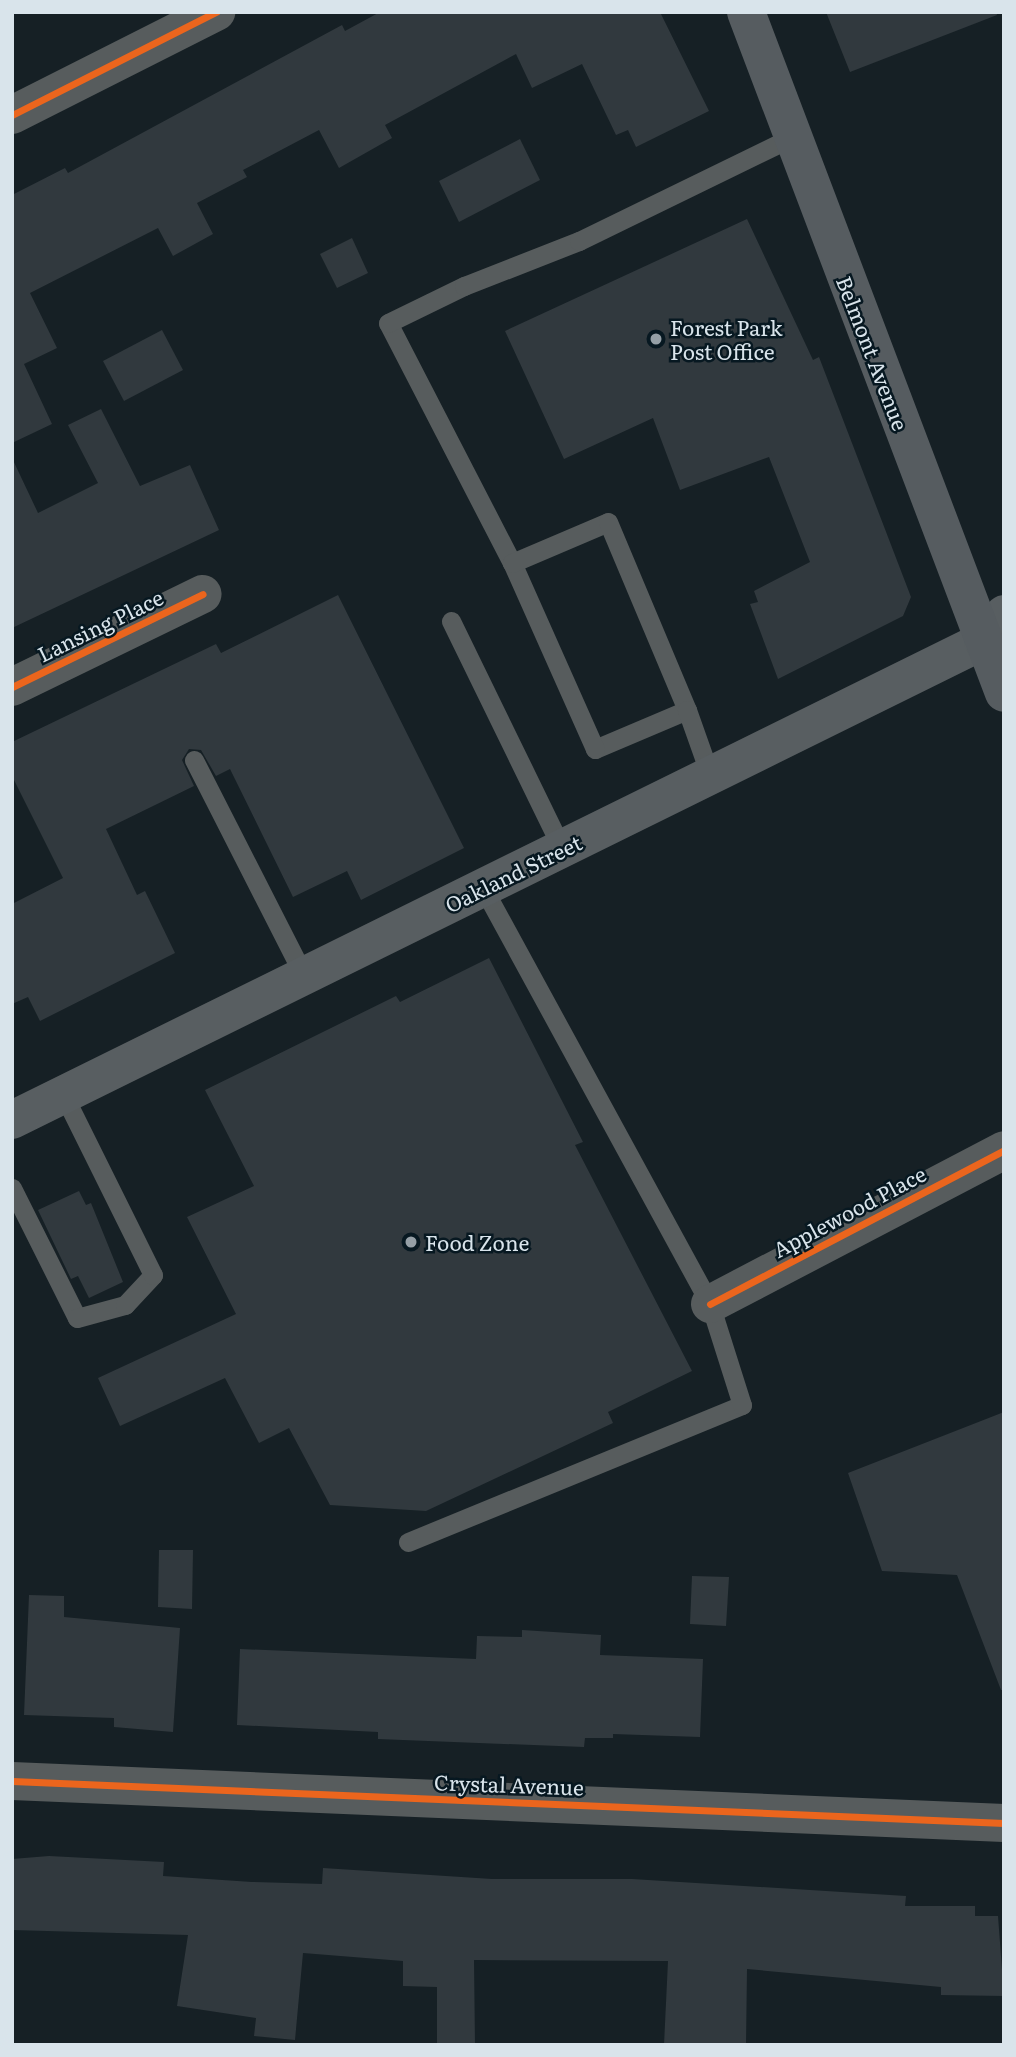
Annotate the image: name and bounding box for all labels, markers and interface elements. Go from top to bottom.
street label: Belmont Avenue [832,272,914,434]
place label: Forest Park Post Office [670,314,782,364]
marker: Forest Park Post Office [648,331,664,347]
street label: Lansing Place [33,584,167,666]
street label: Oakland Street [440,829,586,917]
street label: Applewood Place [768,1160,930,1262]
place label: Food Zone [425,1229,529,1255]
marker: Food Zone [403,1234,419,1250]
street label: Crystal Avenue [434,1769,584,1799]

